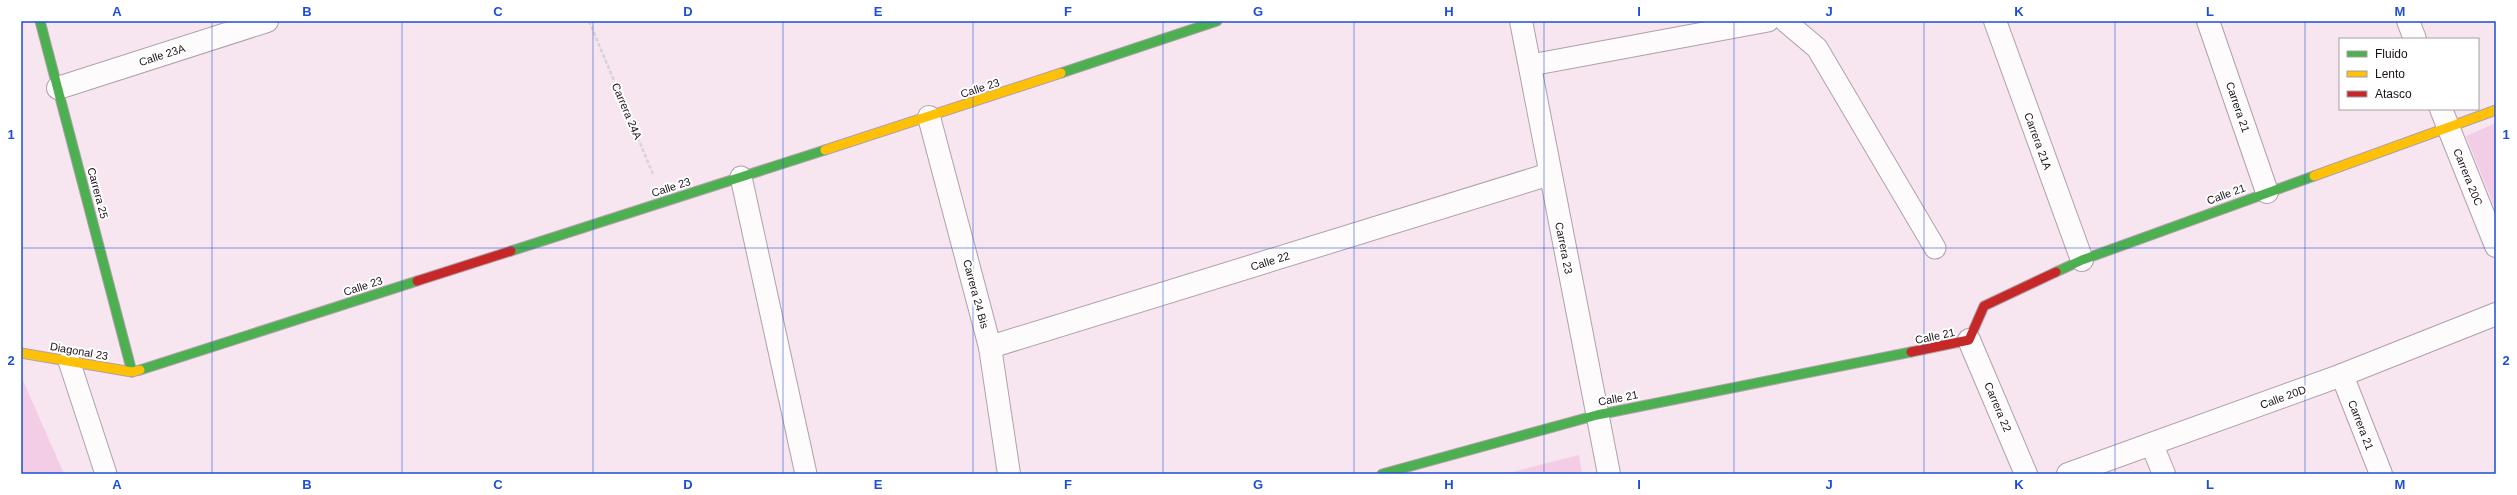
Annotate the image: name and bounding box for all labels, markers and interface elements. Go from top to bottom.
text: A [112,4,122,19]
text: B [302,4,312,19]
text: C [493,4,503,19]
text: D [683,4,693,19]
text: E [874,4,883,19]
text: F [1064,4,1072,19]
text: G [1253,4,1263,19]
text: H [1444,4,1454,19]
text: I [1637,4,1641,19]
text: J [1825,4,1833,19]
text: K [2014,4,2024,19]
text: L [2206,4,2214,19]
text: M [2395,4,2405,19]
legend [2339,38,2479,110]
street label: Calle 23A [137,42,187,68]
text: Fluido [2375,47,2408,61]
text: Lento [2375,67,2405,81]
street label: Calle 23 [959,76,1001,100]
street label: Carrera 21 [2224,80,2252,134]
street label: Carrera 24A [610,81,644,142]
text: Atasco [2375,87,2412,101]
street label: Carrera 21A [2022,111,2054,172]
text: 1 [7,127,15,142]
text: 1 [2502,127,2510,142]
street label: Carrera 20C [2451,147,2485,207]
street label: Carrera 25 [85,166,111,220]
street label: Calle 23 [650,175,692,199]
street label: Calle 21 [2205,181,2247,207]
street label: Carrera 23 [1553,221,1575,275]
street label: Calle 22 [1249,249,1291,273]
street label: Carrera 24 Bis [961,258,991,330]
street label: Calle 23 [342,274,384,298]
street label: Calle 21 [1914,326,1956,346]
street label: Diagonal 23 [49,340,109,362]
text: 2 [7,353,15,368]
text: 2 [2502,353,2510,368]
street label: Carrera 22 [1982,380,2014,434]
street label: Calle 20D [2258,383,2308,411]
street label: Calle 21 [1597,388,1639,408]
street label: Carrera 21 [2346,398,2376,452]
text: A [112,477,122,492]
text: B [302,477,312,492]
text: C [493,477,503,492]
text: D [683,477,693,492]
text: E [874,477,883,492]
text: F [1064,477,1072,492]
text: G [1253,477,1263,492]
text: H [1444,477,1454,492]
text: I [1637,477,1641,492]
text: J [1825,477,1833,492]
text: K [2014,477,2024,492]
text: L [2206,477,2214,492]
text: M [2395,477,2405,492]

